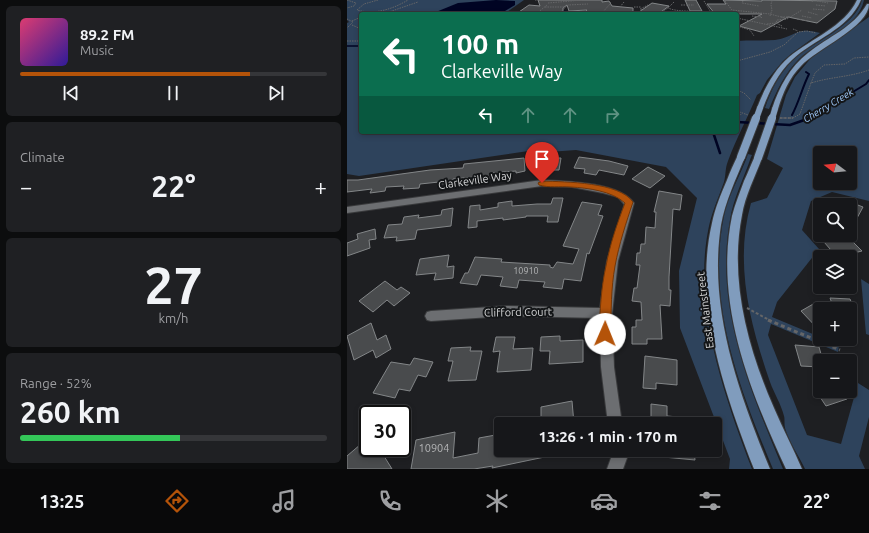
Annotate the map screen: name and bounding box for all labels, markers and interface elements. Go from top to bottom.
text: 89.2 FM [80,26,134,43]
icon: left [375,28,427,80]
text: 100 m [441,28,519,59]
text: Music [80,43,114,57]
text: Clarkeville Way [441,61,562,81]
icon: previous [60,82,82,104]
icon: pause [162,82,184,104]
icon: next [265,82,287,104]
water label: Cherry Creek [801,86,856,125]
icon: left [475,104,497,126]
icon: ahead [517,104,539,126]
icon: ahead [559,104,581,126]
icon: right [601,104,623,126]
pin [525,142,559,183]
north arrow [813,146,857,190]
map controls [813,146,857,398]
icon: arrive [531,148,553,170]
text: Climate [20,150,65,164]
text: 22° [151,169,196,203]
street label: Clarkeville Way [437,169,513,191]
text: − [20,174,32,199]
text: + [315,174,327,199]
button: search [813,198,857,242]
button: layers [813,250,857,294]
text: 27 [144,256,203,314]
house number: 10910 [513,266,539,276]
street label: East Mainstreet [694,270,716,349]
button: + [813,302,857,346]
street label: Clifford Court [484,305,553,319]
text: km/h [158,311,189,325]
position arrow [584,313,626,355]
button: − [813,354,857,398]
text: Range · 52% [20,376,92,390]
text: 260 km [20,395,121,429]
speed limit sign: 30 [359,405,411,457]
text: 13:26 · 1 min · 170 m [539,428,677,445]
house number: 10904 [418,442,450,454]
icon: directions [163,487,191,515]
icon: music [270,487,298,515]
icon: phone [376,487,404,515]
icon: climate [483,487,511,515]
icon: car [590,487,618,515]
icon: filters [696,487,724,515]
text: 13:25 [39,491,84,511]
text: 22° [803,491,830,511]

